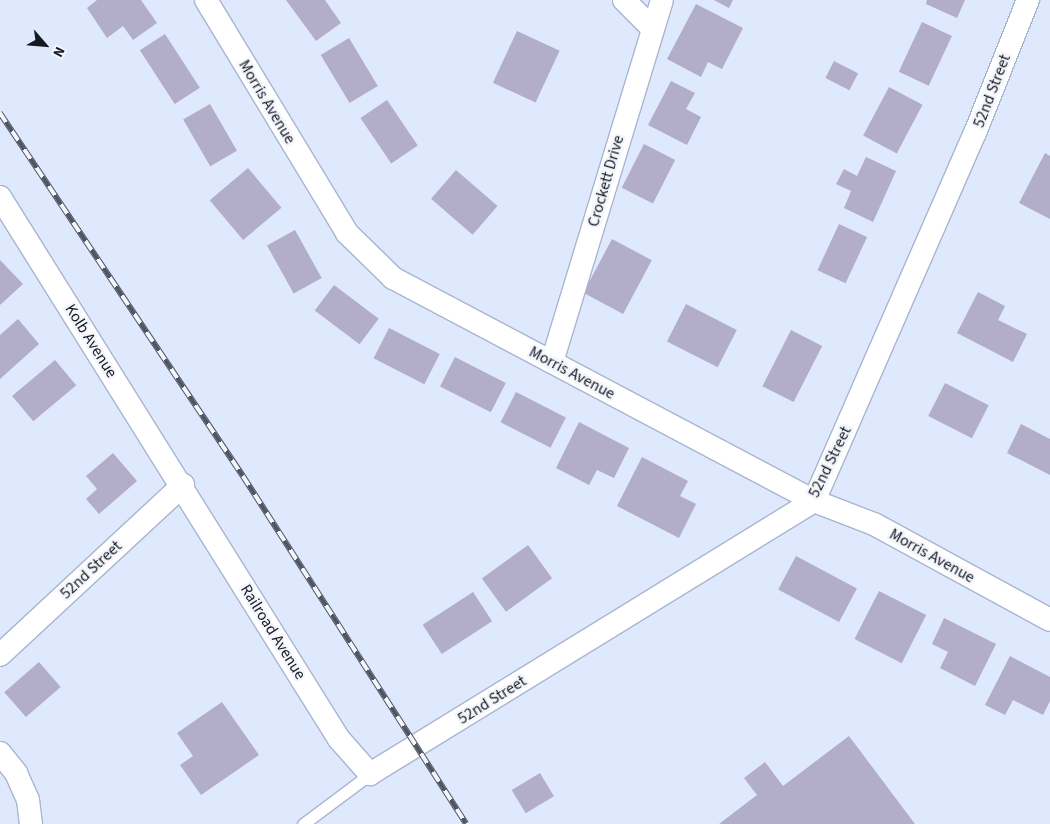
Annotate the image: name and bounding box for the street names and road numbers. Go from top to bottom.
street label: 52nd Street [969,52,1015,130]
street label: Morris Avenue [234,57,300,147]
street label: Crockett Drive [584,133,628,229]
street label: Kolb Avenue [61,301,121,381]
street label: Morris Avenue [526,342,618,404]
street label: 52nd Street [805,423,855,501]
street label: Morris Avenue [886,525,978,587]
street label: 52nd Street [56,537,126,603]
street label: Railroad Avenue [236,581,310,683]
street label: 52nd Street [454,672,530,728]

